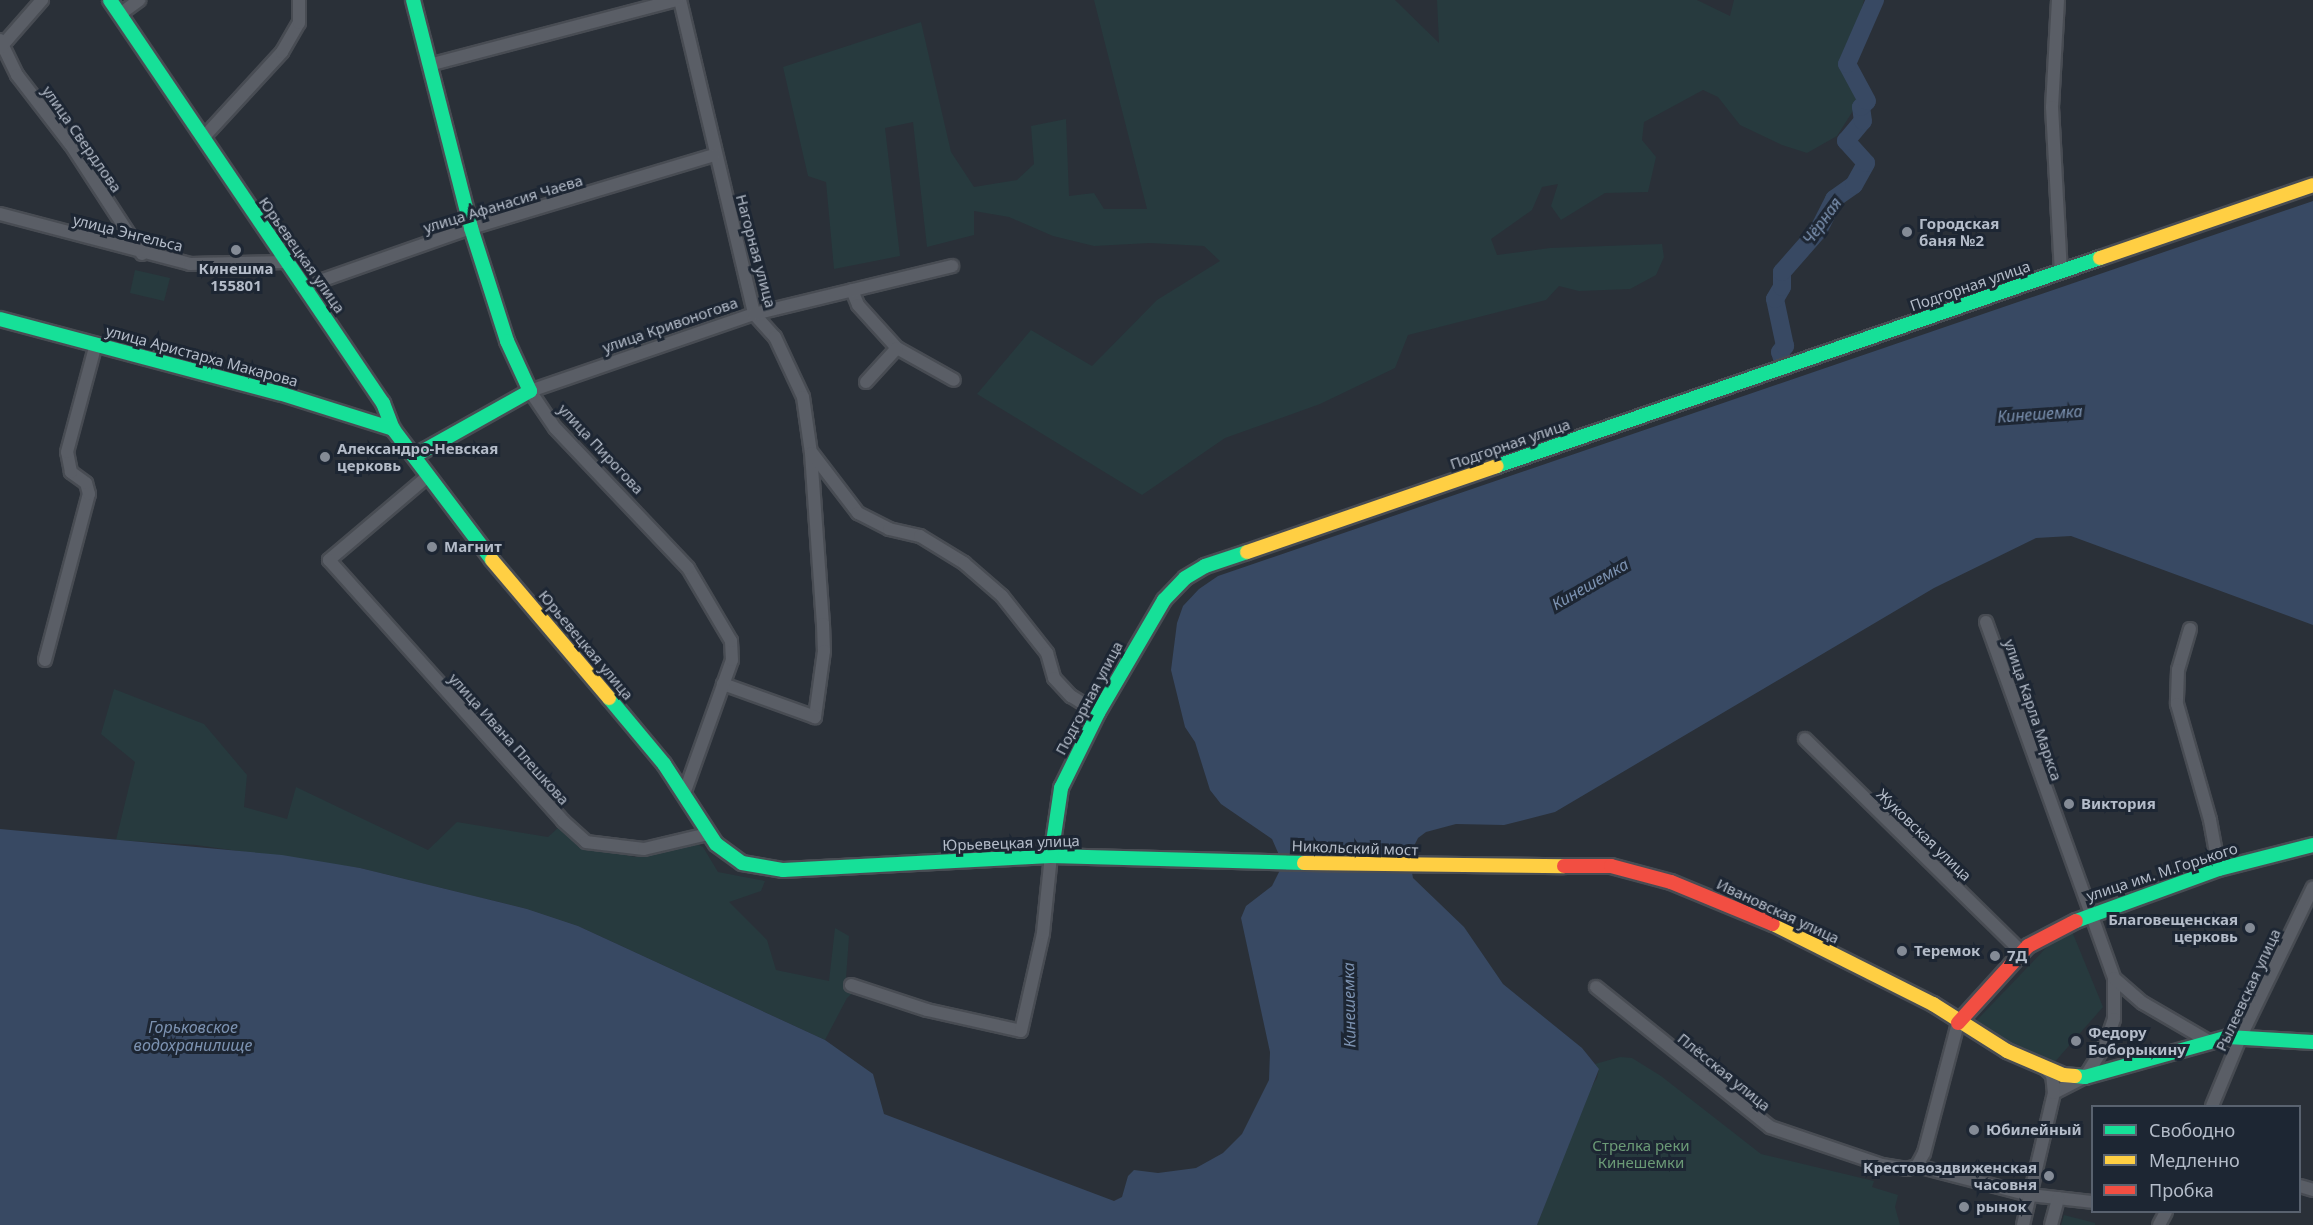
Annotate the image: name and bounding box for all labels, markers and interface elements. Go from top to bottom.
street label: улица Свердлова [39,82,125,196]
street label: улица Афанасия Чаева [421,171,585,237]
street label: Нагорная улица [732,192,780,310]
street label: Юрьевецкая улица [255,194,349,316]
water label: Чёрная [1799,194,1845,248]
street label: улица Энгельса [71,211,185,255]
place label: Городская баня №2 [1919,214,1999,249]
marker: Городская баня №2 [1900,225,1914,239]
marker: Кинешма 155801 [229,243,243,257]
street label: Подгорная улица [1908,257,2032,315]
place label: Кинешма 155801 [199,259,273,294]
street label: улица Кривоногова [600,293,740,357]
street label: улица Аристарха Макарова [104,322,300,390]
street label: улица Пирогова [555,400,647,498]
water label: Кинешемка [1997,401,2083,427]
street label: Подгорная улица [1448,415,1572,473]
place label: Александро-Невская церковь [337,439,498,474]
marker: Александро-Невская церковь [318,450,332,464]
place label: Магнит [444,538,502,556]
marker: Магнит [425,540,439,554]
water label: Кинешемка [1548,554,1632,614]
street label: Юрьевецкая улица [535,587,637,703]
street label: улица Карла Маркса [2000,637,2066,783]
street label: Подгорная улица [1051,638,1127,758]
street label: улица Ивана Плешкова [445,669,573,809]
street label: Жуковская улица [1873,785,1975,885]
place label: Виктория [2081,795,2156,813]
marker: Виктория [2062,797,2076,811]
street label: Юрьевецкая улица [942,832,1080,854]
street label: Никольский мост [1291,837,1419,859]
street label: улица им. М.Горького [2084,839,2240,905]
street label: Ивановская улица [1714,875,1842,947]
place label: Благовещенская церковь [2108,910,2238,945]
marker: Благовещенская церковь [2243,921,2257,935]
street label: Рылеевская улица [2212,926,2284,1054]
place label: Теремок [1914,942,1980,960]
marker: Теремок [1895,944,1909,958]
place label: 7Д [2007,947,2027,965]
marker: 7Д [1988,949,2002,963]
water label: Кинешемка [1339,962,1359,1048]
water label: Горьковское водохранилище [134,1017,252,1055]
place label: Федору Боборыкину [2088,1023,2186,1058]
street label: Плёсская улица [1674,1029,1774,1115]
marker: Федору Боборыкину [2069,1034,2083,1048]
legend [2091,1105,2301,1213]
text: Свободно [2149,1118,2235,1142]
place label: Юбилейный [1986,1121,2082,1139]
marker: Юбилейный [1967,1123,1981,1137]
park label: Стрелка реки Кинешемки [1592,1136,1690,1171]
text: Медленно [2149,1148,2240,1172]
place label: Крестовоздвиженская часовня [1863,1158,2037,1193]
marker: Крестовоздвиженская часовня [2042,1169,2056,1183]
text: Пробка [2149,1178,2214,1202]
place label: рынок [1976,1198,2027,1216]
marker: рынок [1957,1200,1971,1214]

